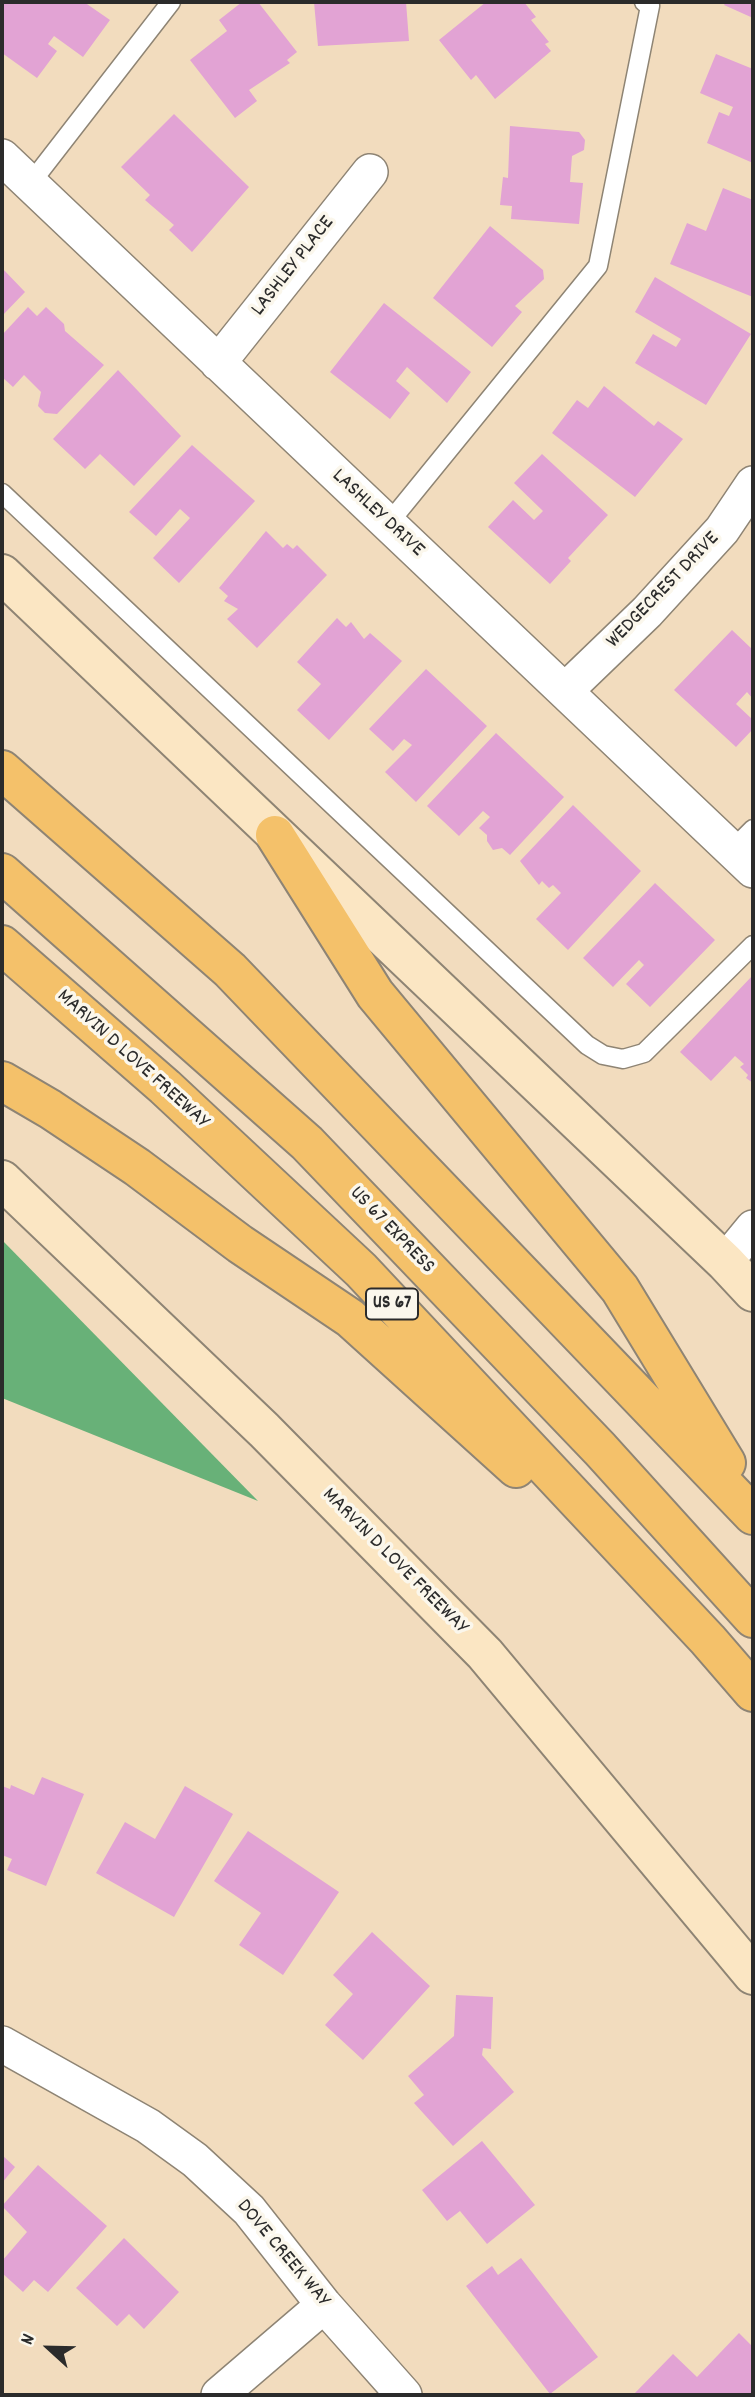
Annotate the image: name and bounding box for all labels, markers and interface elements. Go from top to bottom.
street label: LASHLEY PLACE [247,212,341,322]
street label: LASHLEY DRIVE [325,465,429,563]
street label: WEDGECREST DRIVE [602,527,726,655]
street label: MARVIN D LOVE FREEWAY [51,985,213,1135]
street label: US 67 EXPRESS [343,1182,439,1280]
road number: US 67 [366,1288,418,1320]
street label: MARVIN D LOVE FREEWAY [316,1484,472,1640]
street label: DOVE CREEK WAY [230,2195,334,2313]
north arrow [14,2313,84,2383]
text: N [15,2331,43,2349]

